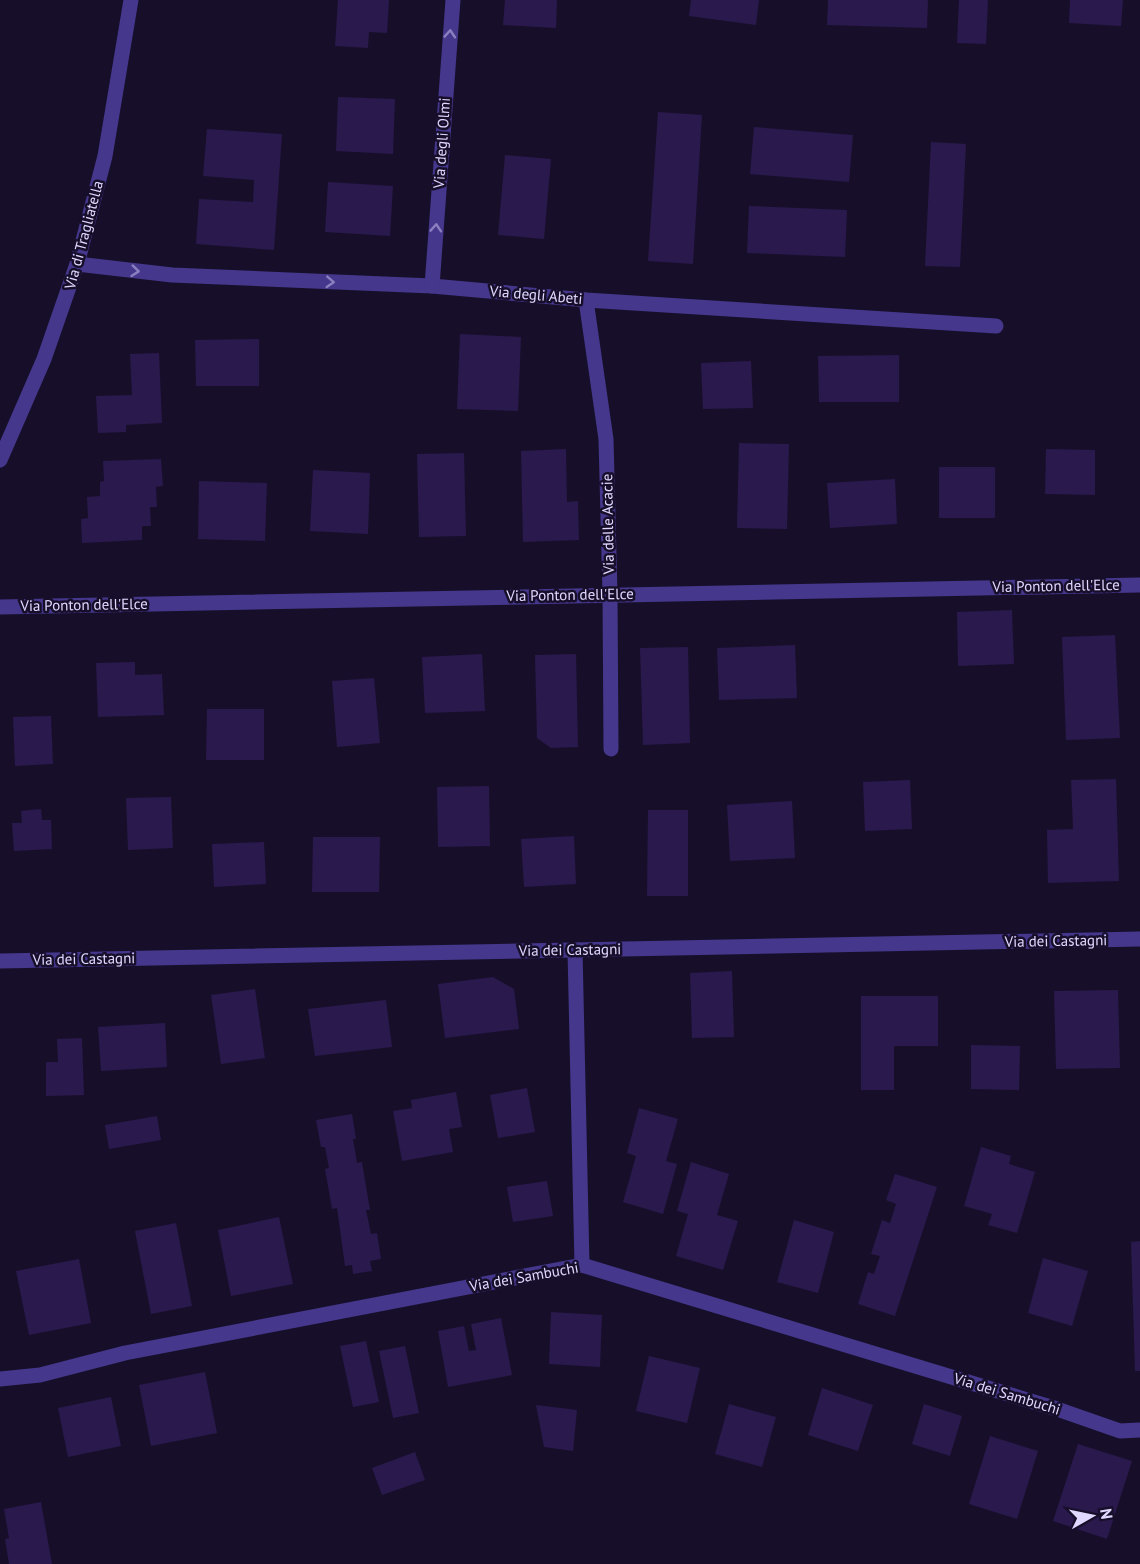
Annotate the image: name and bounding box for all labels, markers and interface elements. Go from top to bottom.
one-way arrow [444,29,457,38]
street label: Via degli Olmi [429,97,454,190]
street label: Via di Tragliatella [60,179,107,292]
one-way arrow [429,224,442,233]
one-way arrow [131,264,140,277]
one-way arrow [325,275,334,288]
street label: Via degli Abeti [488,281,583,308]
street label: Via delle Acacie [597,473,618,576]
street label: Via Ponton dell'Elce [991,575,1120,596]
street label: Via Ponton dell'Elce [505,584,634,605]
street label: Via Ponton dell'Elce [19,594,148,615]
street label: Via dei Castagni [1004,930,1107,951]
street label: Via dei Castagni [518,939,621,960]
street label: Via dei Castagni [32,948,135,969]
street label: Via dei Sambuchi [467,1258,580,1296]
street label: Via dei Sambuchi [951,1368,1063,1419]
north arrow [1062,1486,1122,1546]
text: N [1096,1507,1118,1520]

